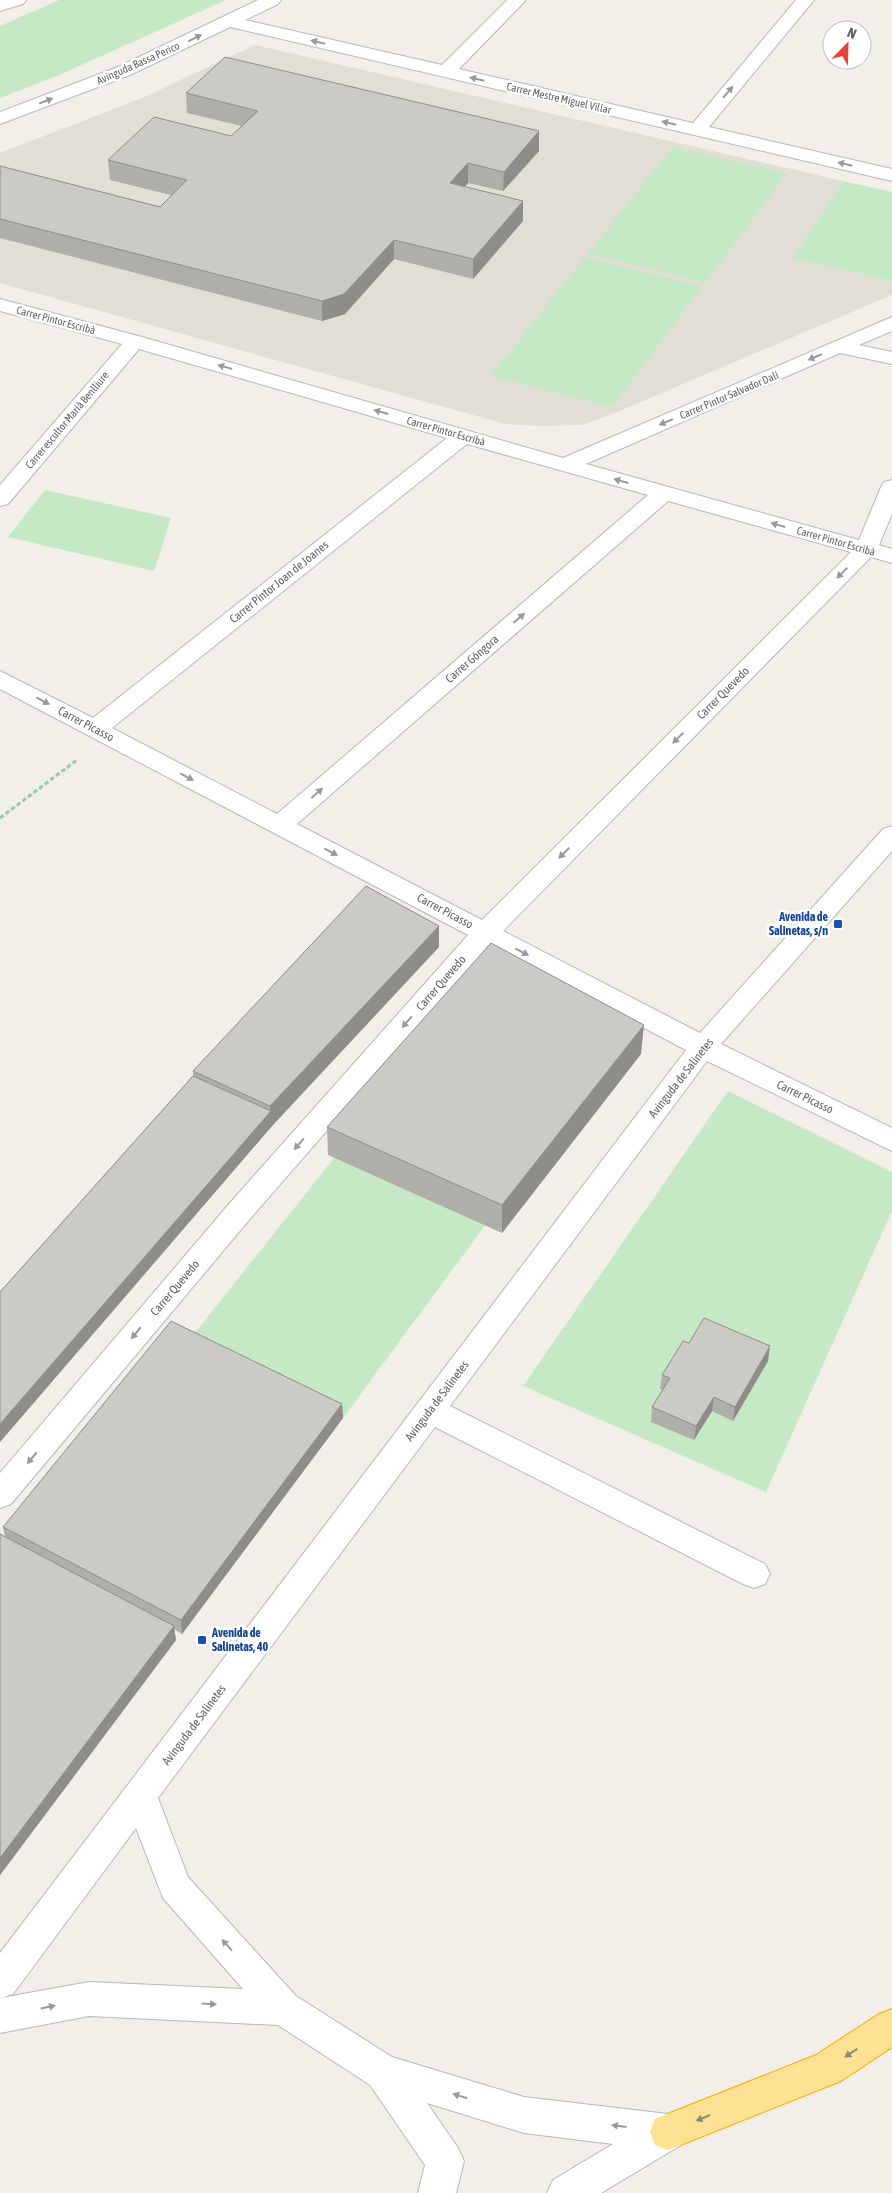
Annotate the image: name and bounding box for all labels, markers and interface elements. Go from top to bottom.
north arrow [822,20,872,70]
text: N [845,24,859,42]
one-way arrow [188,33,202,41]
one-way arrow [311,38,326,46]
street label: Avinguda Bassa Perico [95,39,181,87]
one-way arrow [469,75,484,83]
street label: Carrer Mestre Miguel Villar [506,80,613,116]
one-way arrow [722,87,734,99]
one-way arrow [38,97,53,104]
one-way arrow [662,119,677,127]
one-way arrow [837,160,852,168]
street label: Carrer Pintor Escribà [15,304,97,336]
one-way arrow [808,354,822,362]
one-way arrow [217,362,232,370]
street label: Carrer escultor Marià Benlliure [23,369,111,471]
street label: Carrer Pintor Salvador Dalí [678,369,781,421]
one-way arrow [373,408,388,416]
street label: Carrer Pintor Escribà [405,414,487,448]
one-way arrow [659,418,673,426]
one-way arrow [613,477,629,485]
one-way arrow [770,520,785,528]
street label: Carrer Pintor Escribà [795,524,877,558]
street label: Carrer Pintor Joan de Joanes [227,538,331,626]
one-way arrow [836,567,848,579]
one-way arrow [513,612,525,624]
street label: Carrer Góngora [443,632,501,686]
street label: Carrer Quevedo [694,664,752,722]
one-way arrow [36,697,50,705]
street label: Carrer Picasso [56,703,117,745]
one-way arrow [673,732,685,744]
one-way arrow [180,773,194,781]
one-way arrow [311,788,324,799]
one-way arrow [558,847,570,859]
one-way arrow [324,848,338,856]
street label: Carrer Picasso [415,890,476,932]
place label: Avenida de Salinetas, s/n [769,910,829,938]
marker: Avenida de Salinetas, s/n [832,918,844,930]
one-way arrow [514,948,529,956]
street label: Carrer Quevedo [413,952,469,1013]
one-way arrow [401,1015,412,1028]
street label: Avinguda de Salinetes [646,1036,716,1120]
street label: Carrer Picasso [774,1077,836,1117]
one-way arrow [293,1137,305,1149]
street label: Carrer Quevedo [148,1257,203,1319]
one-way arrow [131,1327,142,1340]
street label: Avinguda de Salinetes [402,1358,472,1444]
one-way arrow [26,1451,37,1464]
place label: Avenida de Salinetas, 40 [211,1626,269,1654]
marker: Avenida de Salinetas, 40 [196,1634,208,1646]
street label: Avinguda de Salinetes [159,1682,229,1768]
one-way arrow [221,1940,233,1952]
one-way arrow [202,2001,218,2009]
one-way arrow [40,2002,56,2010]
one-way arrow [845,2048,858,2058]
one-way arrow [453,2091,468,2099]
one-way arrow [695,2114,710,2122]
one-way arrow [611,2122,627,2130]

